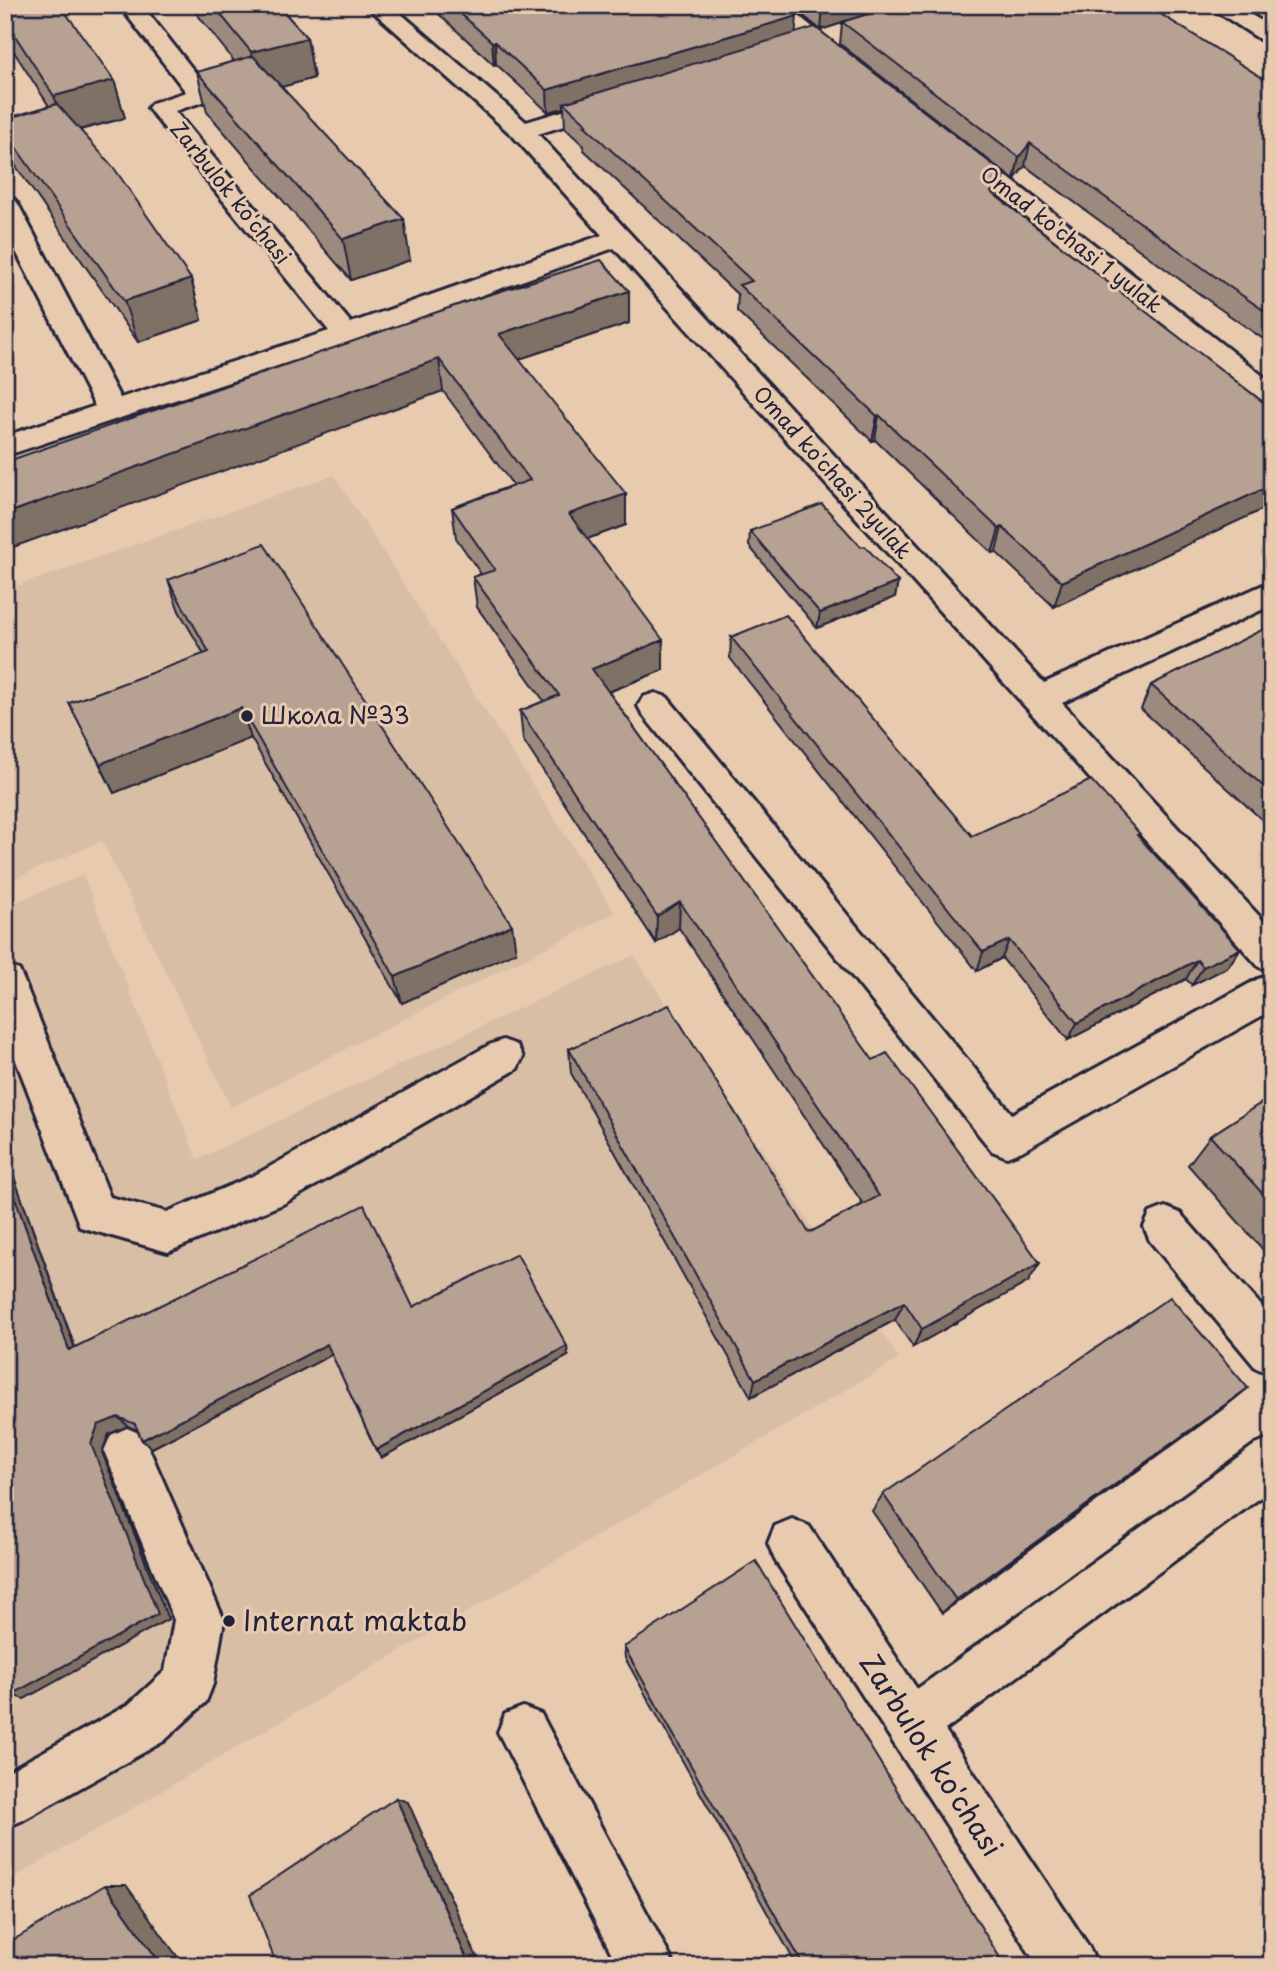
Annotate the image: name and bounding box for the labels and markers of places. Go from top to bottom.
place label: Школа №33 [261,696,410,732]
marker: Школа №33 [239,708,255,724]
place label: Internat maktab [243,1598,467,1641]
marker: Internat maktab [221,1613,237,1629]

